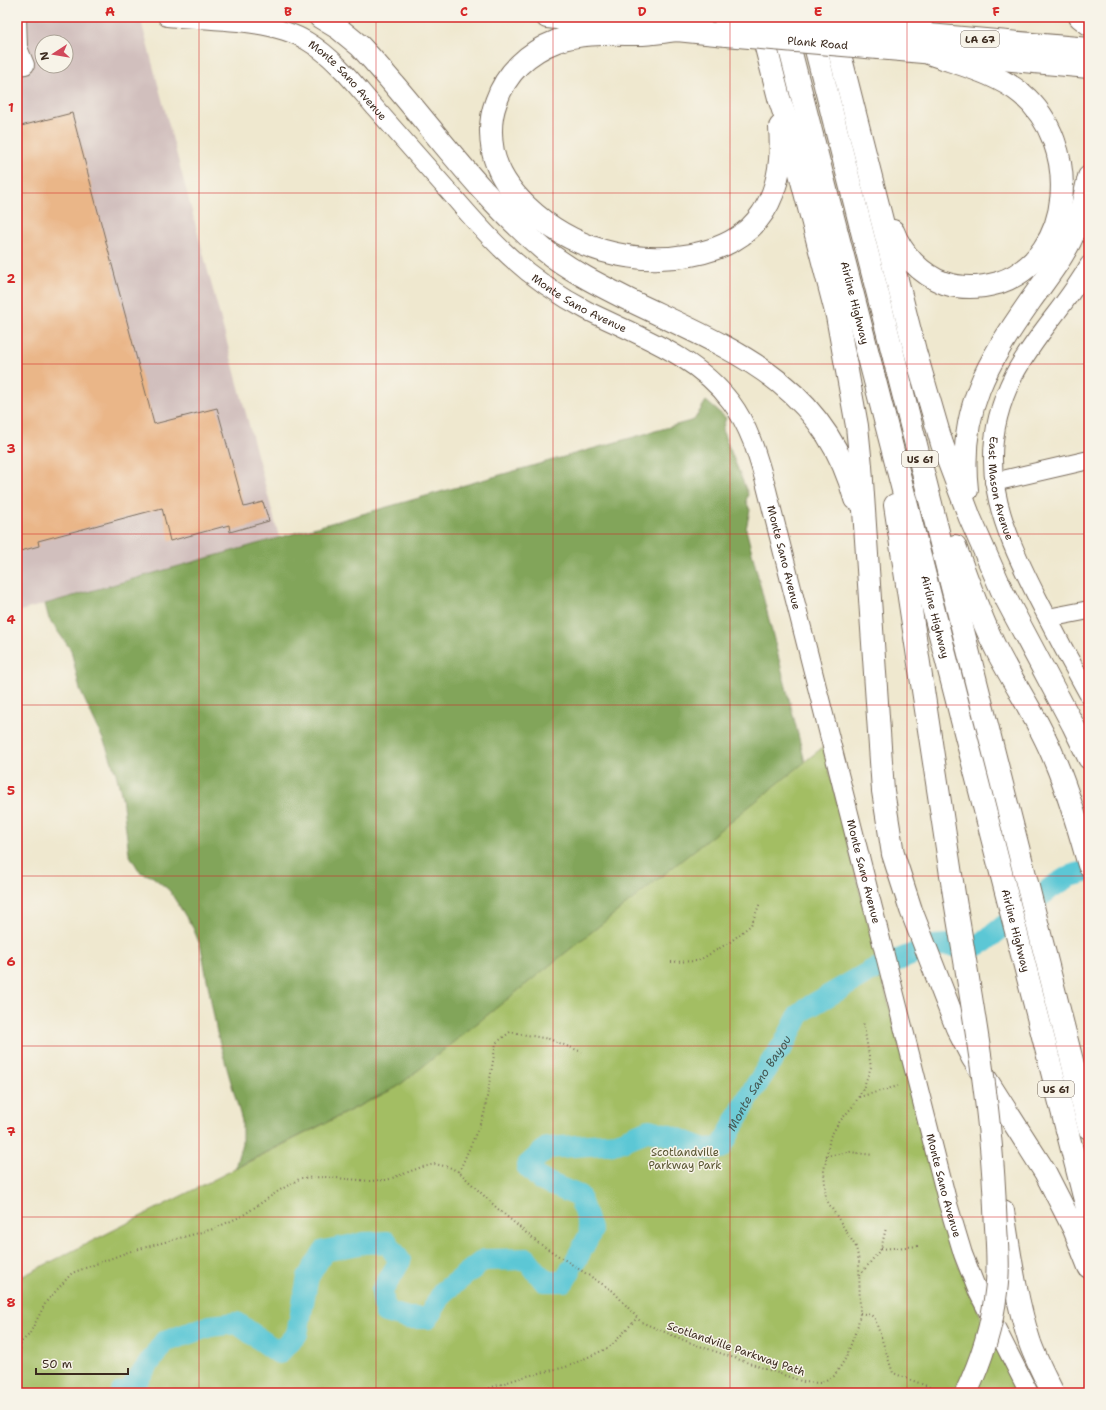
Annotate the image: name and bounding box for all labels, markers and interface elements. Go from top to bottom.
text: A [105,3,115,20]
text: B [284,3,292,20]
text: C [460,3,468,20]
text: D [637,3,647,20]
text: E [814,3,823,20]
text: F [992,3,1000,20]
road number: LA 67 [961,31,999,47]
street label: Plank Road [787,33,849,53]
north arrow [34,34,74,74]
street label: Monte Sano Avenue [306,36,390,124]
text: N [36,50,53,62]
text: 1 [8,99,14,116]
street label: Airline Highway [837,260,873,346]
text: 2 [6,270,16,287]
street label: Monte Sano Avenue [529,270,629,336]
street label: East Mason Avenue [985,436,1018,542]
text: 3 [6,440,16,457]
road number: US 61 [902,451,938,467]
street label: Monte Sano Avenue [764,504,805,611]
street label: Airline Highway [918,574,953,660]
text: 4 [6,611,16,628]
text: 5 [7,782,15,799]
street label: Monte Sano Avenue [843,818,884,925]
street label: Airline Highway [998,887,1034,974]
text: 6 [6,953,16,970]
water label: Monte Sano Bayou [724,1033,795,1134]
road number: US 61 [1038,1081,1074,1097]
text: 7 [6,1123,16,1140]
street label: Monte Sano Avenue [923,1132,965,1239]
park label: Scotlandville Parkway Park [648,1145,722,1173]
text: 8 [6,1294,16,1311]
street label: Scotlandville Parkway Path [665,1318,807,1380]
scale bar [36,1350,128,1376]
text: 50 m [42,1356,72,1372]

